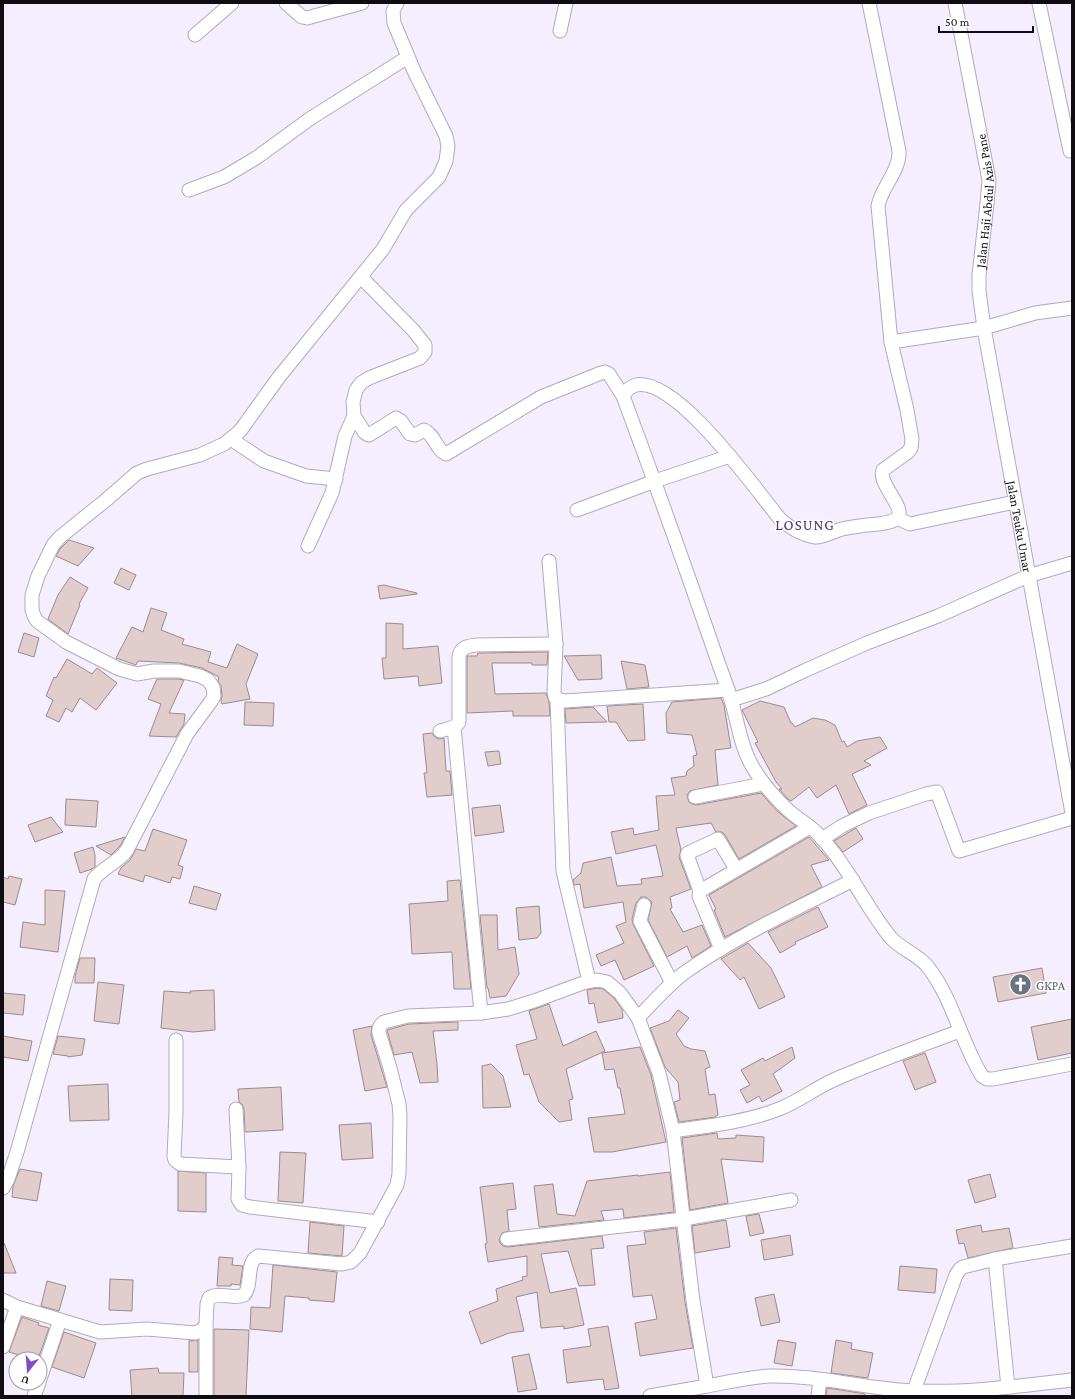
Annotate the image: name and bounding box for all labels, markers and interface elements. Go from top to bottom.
scale bar [939,8,1033,34]
text: 50 m [945,15,970,29]
street label: Jalan Haji Abdul Azis Pane [973,133,997,270]
street label: Jalan Teuku Umar [1004,478,1035,574]
district label: LOSUNG [775,517,835,533]
church icon: GKPA [1007,972,1033,998]
place label: GKPA [1036,978,1066,993]
north arrow [8,1351,48,1391]
text: U [19,1374,30,1387]

